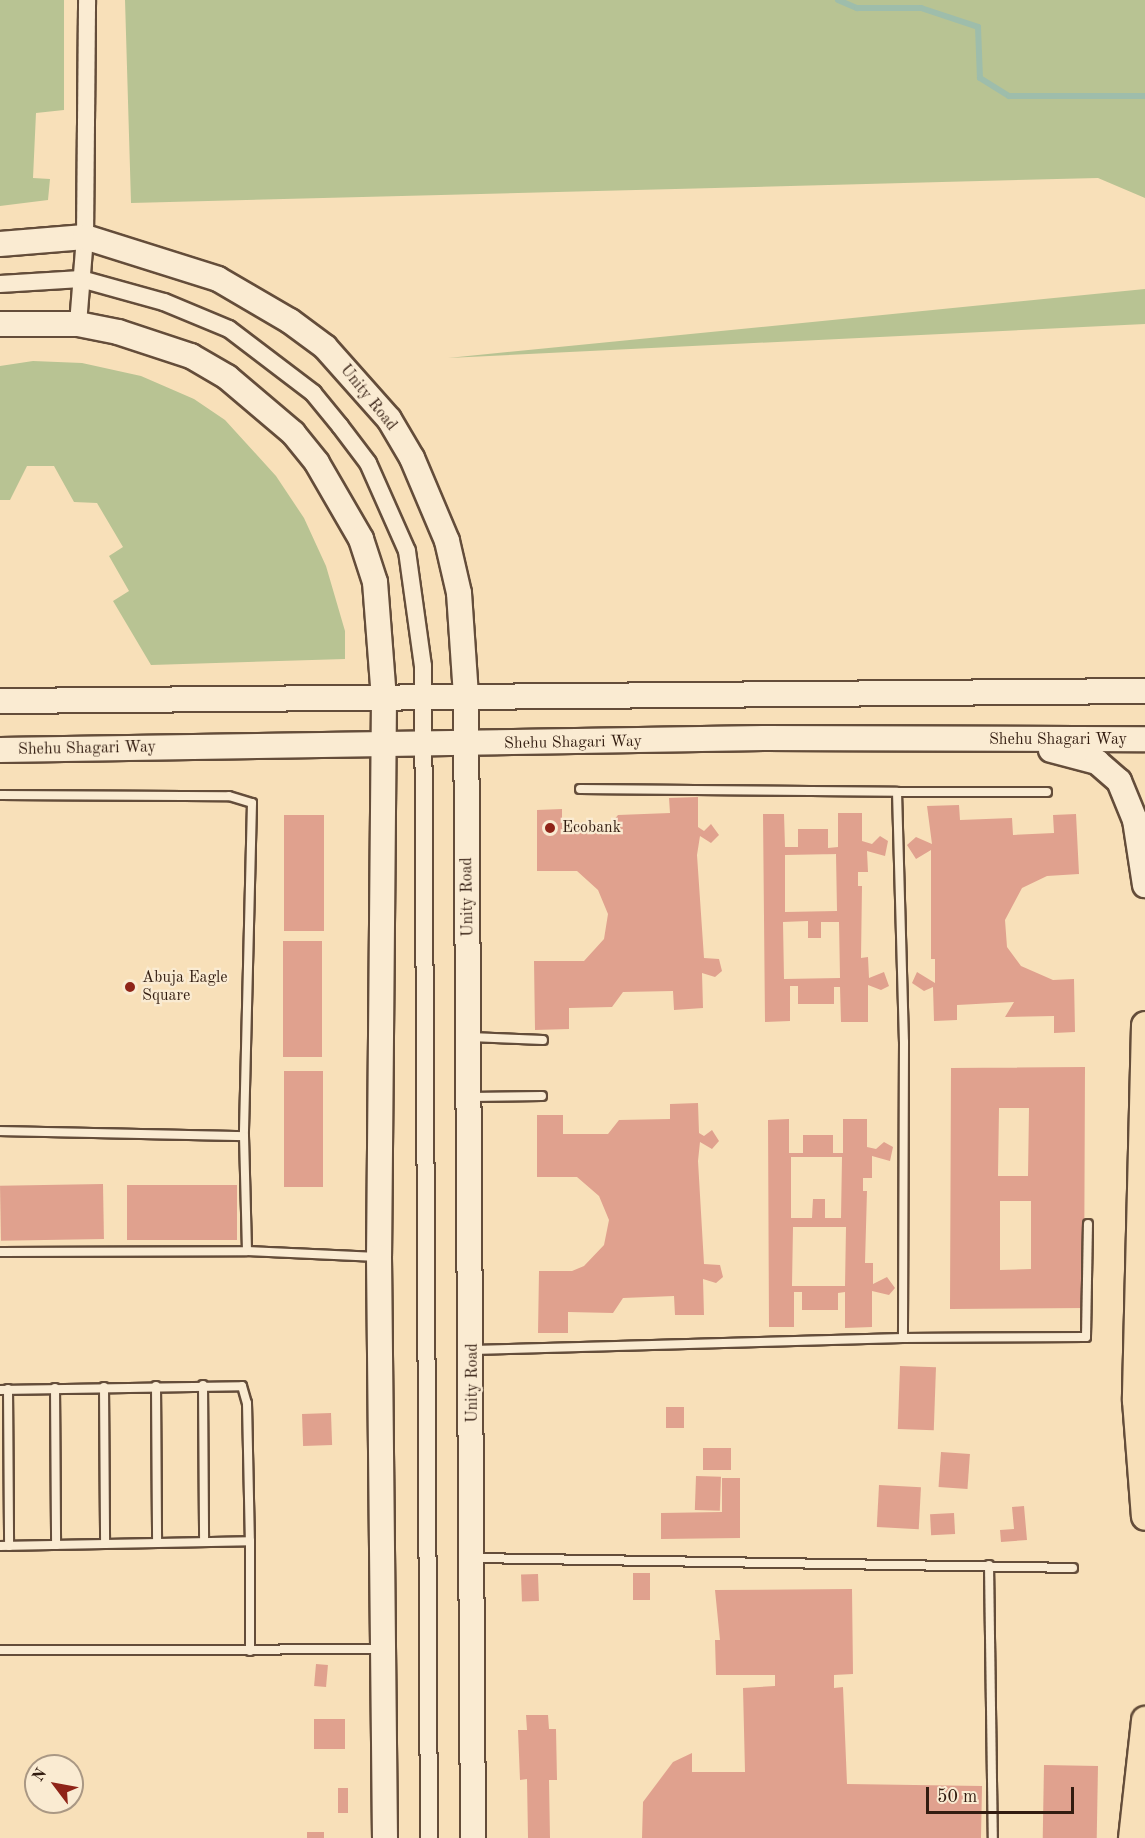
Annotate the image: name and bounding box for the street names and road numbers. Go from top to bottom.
street label: Unity Road [335,361,401,435]
street label: Shehu Shagari Way [989,730,1127,750]
street label: Shehu Shagari Way [504,732,642,754]
street label: Shehu Shagari Way [18,738,156,760]
street label: Unity Road [458,857,478,937]
street label: Unity Road [463,1343,483,1423]

